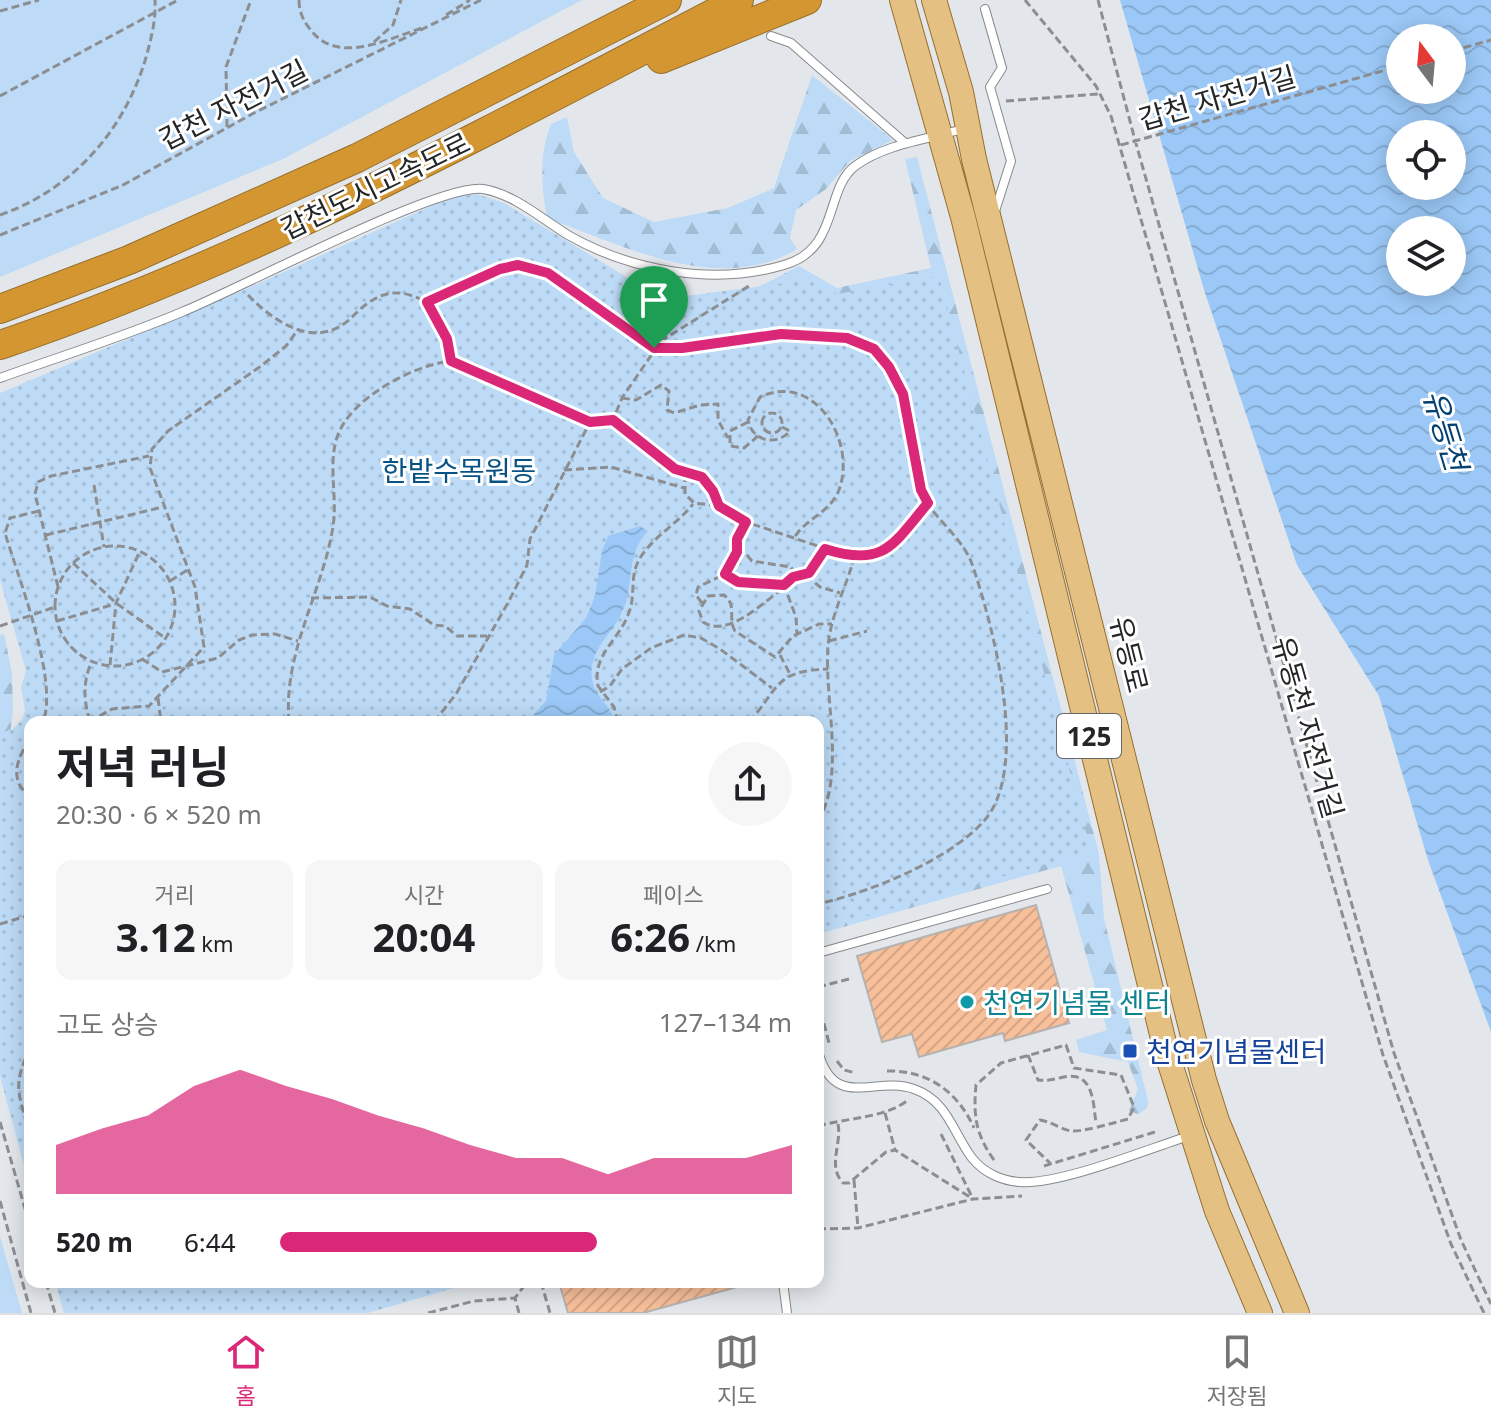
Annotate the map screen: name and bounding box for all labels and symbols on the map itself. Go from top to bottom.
north arrow [1386,24,1466,104]
street label: 갑천 자전거길 [152,50,314,158]
street label: 갑천 자전거길 [1134,56,1300,138]
street label: 갑천도시고속도로 [274,123,476,247]
pin [620,266,688,348]
water label: 유등천 [1414,384,1479,479]
park label: 한밭수목원동 [382,451,536,489]
street label: 유등로 [1102,612,1158,696]
street label: 유동천 자전거길 [1265,632,1353,822]
road number: 125 [1057,714,1121,758]
place label: 천연기념물 센터 [983,983,1171,1021]
marker: 천연기념물 센터 [958,993,976,1011]
place label: 천연기념물센터 [1146,1032,1326,1070]
marker: 천연기념물센터 [1121,1042,1139,1060]

